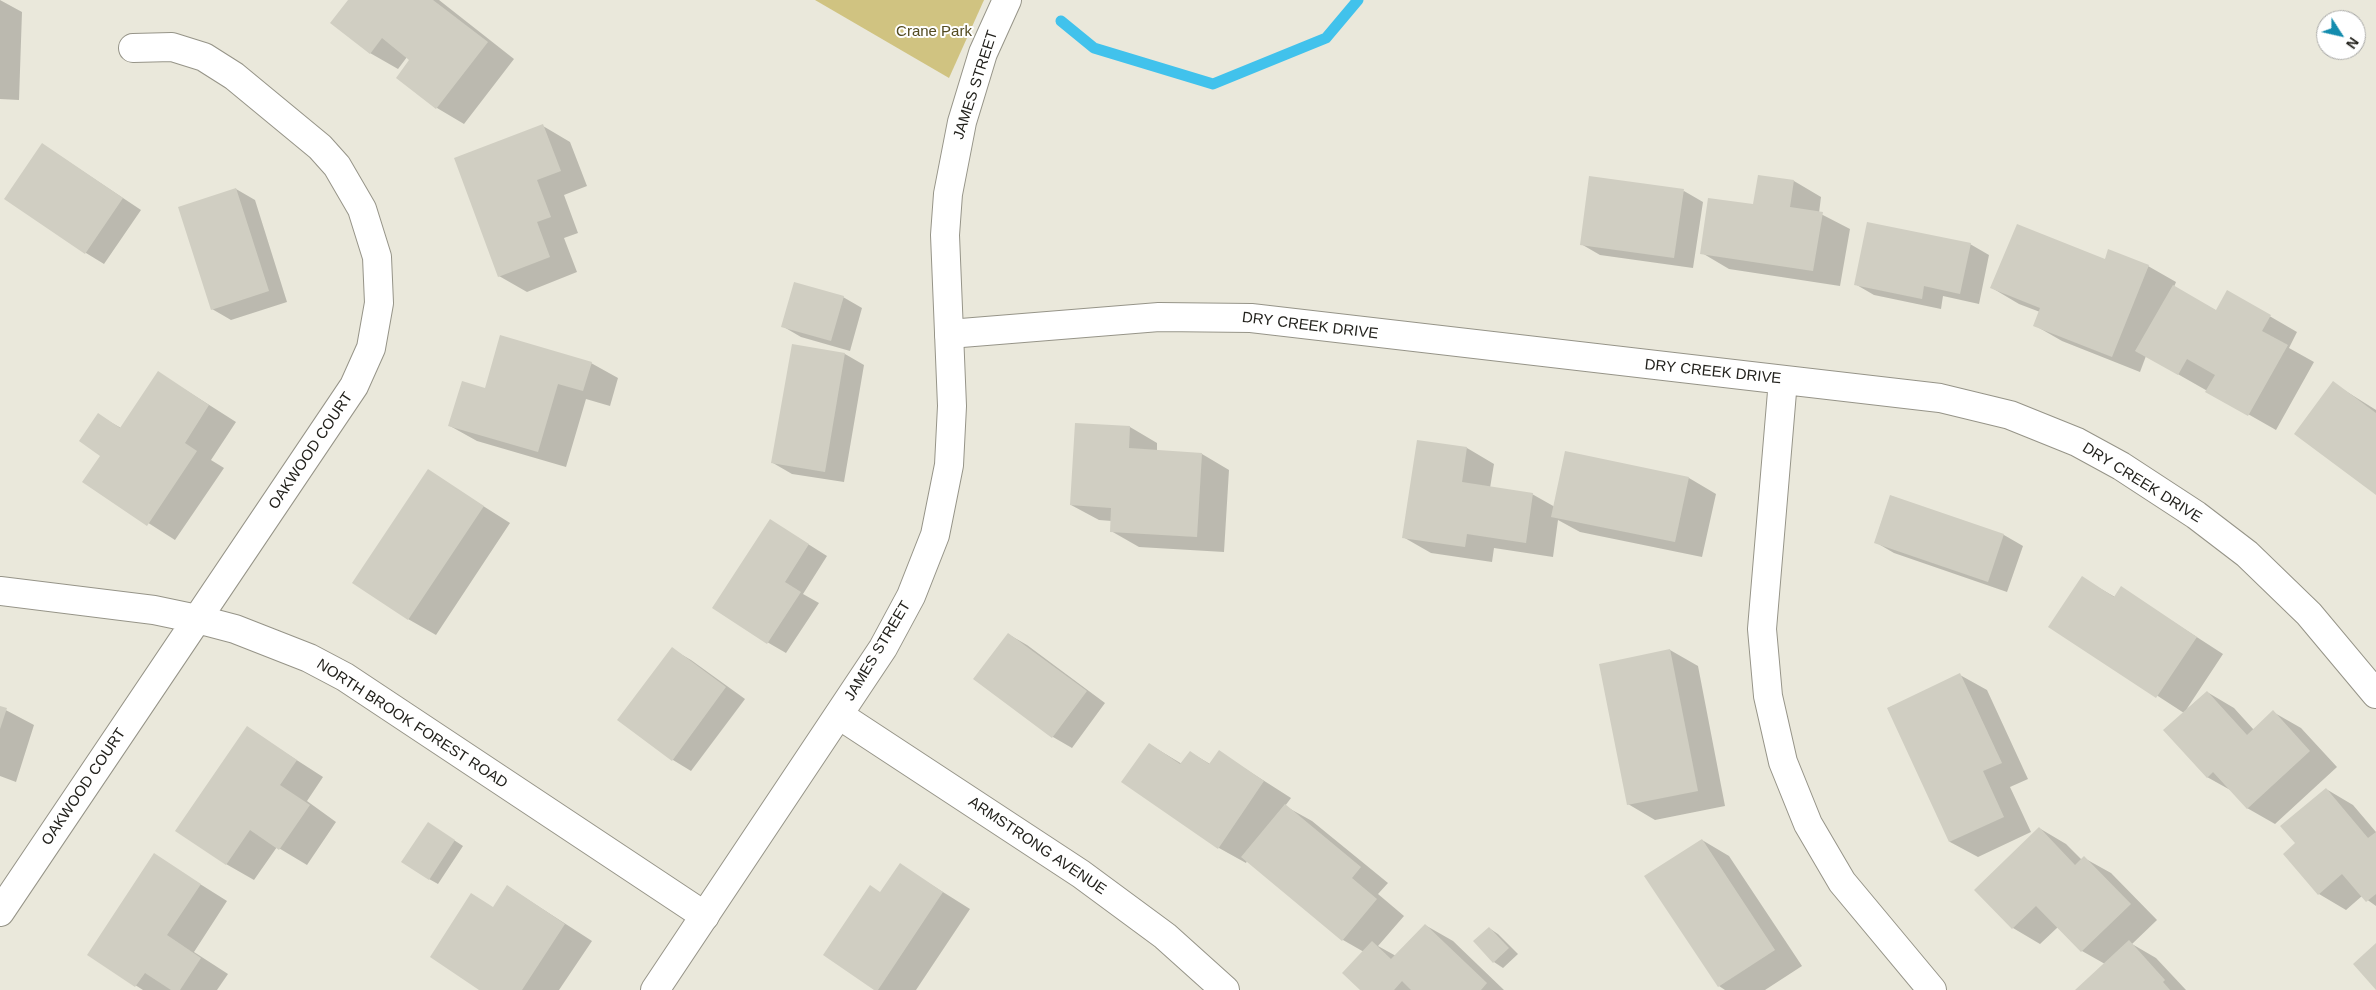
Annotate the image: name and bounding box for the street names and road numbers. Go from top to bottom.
street label: JAMES STREET [950,28,1002,142]
street label: DRY CREEK DRIVE [1241,309,1379,343]
street label: DRY CREEK DRIVE [1644,356,1782,388]
street label: OAKWOOD COURT [265,389,357,513]
street label: DRY CREEK DRIVE [2079,439,2205,527]
street label: JAMES STREET [841,598,915,704]
street label: NORTH BROOK FOREST ROAD [313,655,511,793]
street label: OAKWOOD COURT [38,725,130,849]
street label: ARMSTRONG AVENUE [965,793,1109,899]

